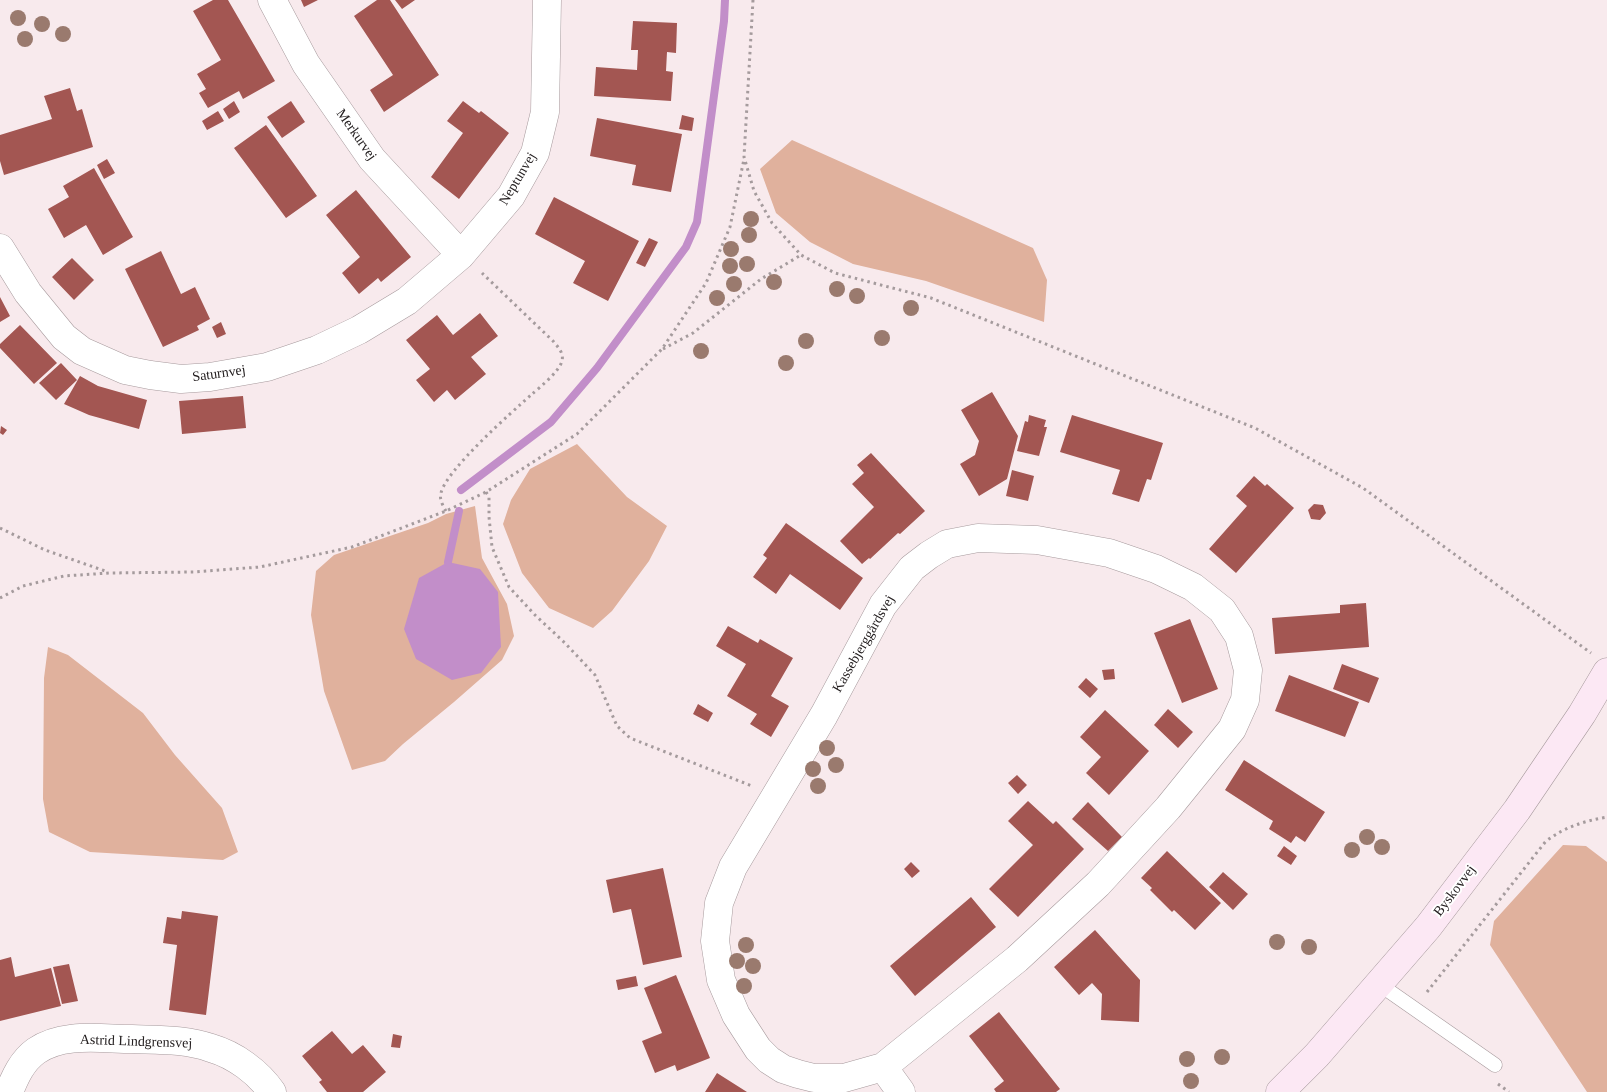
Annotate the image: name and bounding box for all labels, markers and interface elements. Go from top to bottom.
street label: Merkurvej [332,106,380,164]
street label: Neptunvej [496,150,540,208]
street label: Saturnvej [191,362,247,386]
street label: Kassebjerggårdsvej [829,592,899,696]
street label: Byskovvej [1430,862,1480,920]
street label: Astrid Lindgrensvej [80,1032,192,1052]

